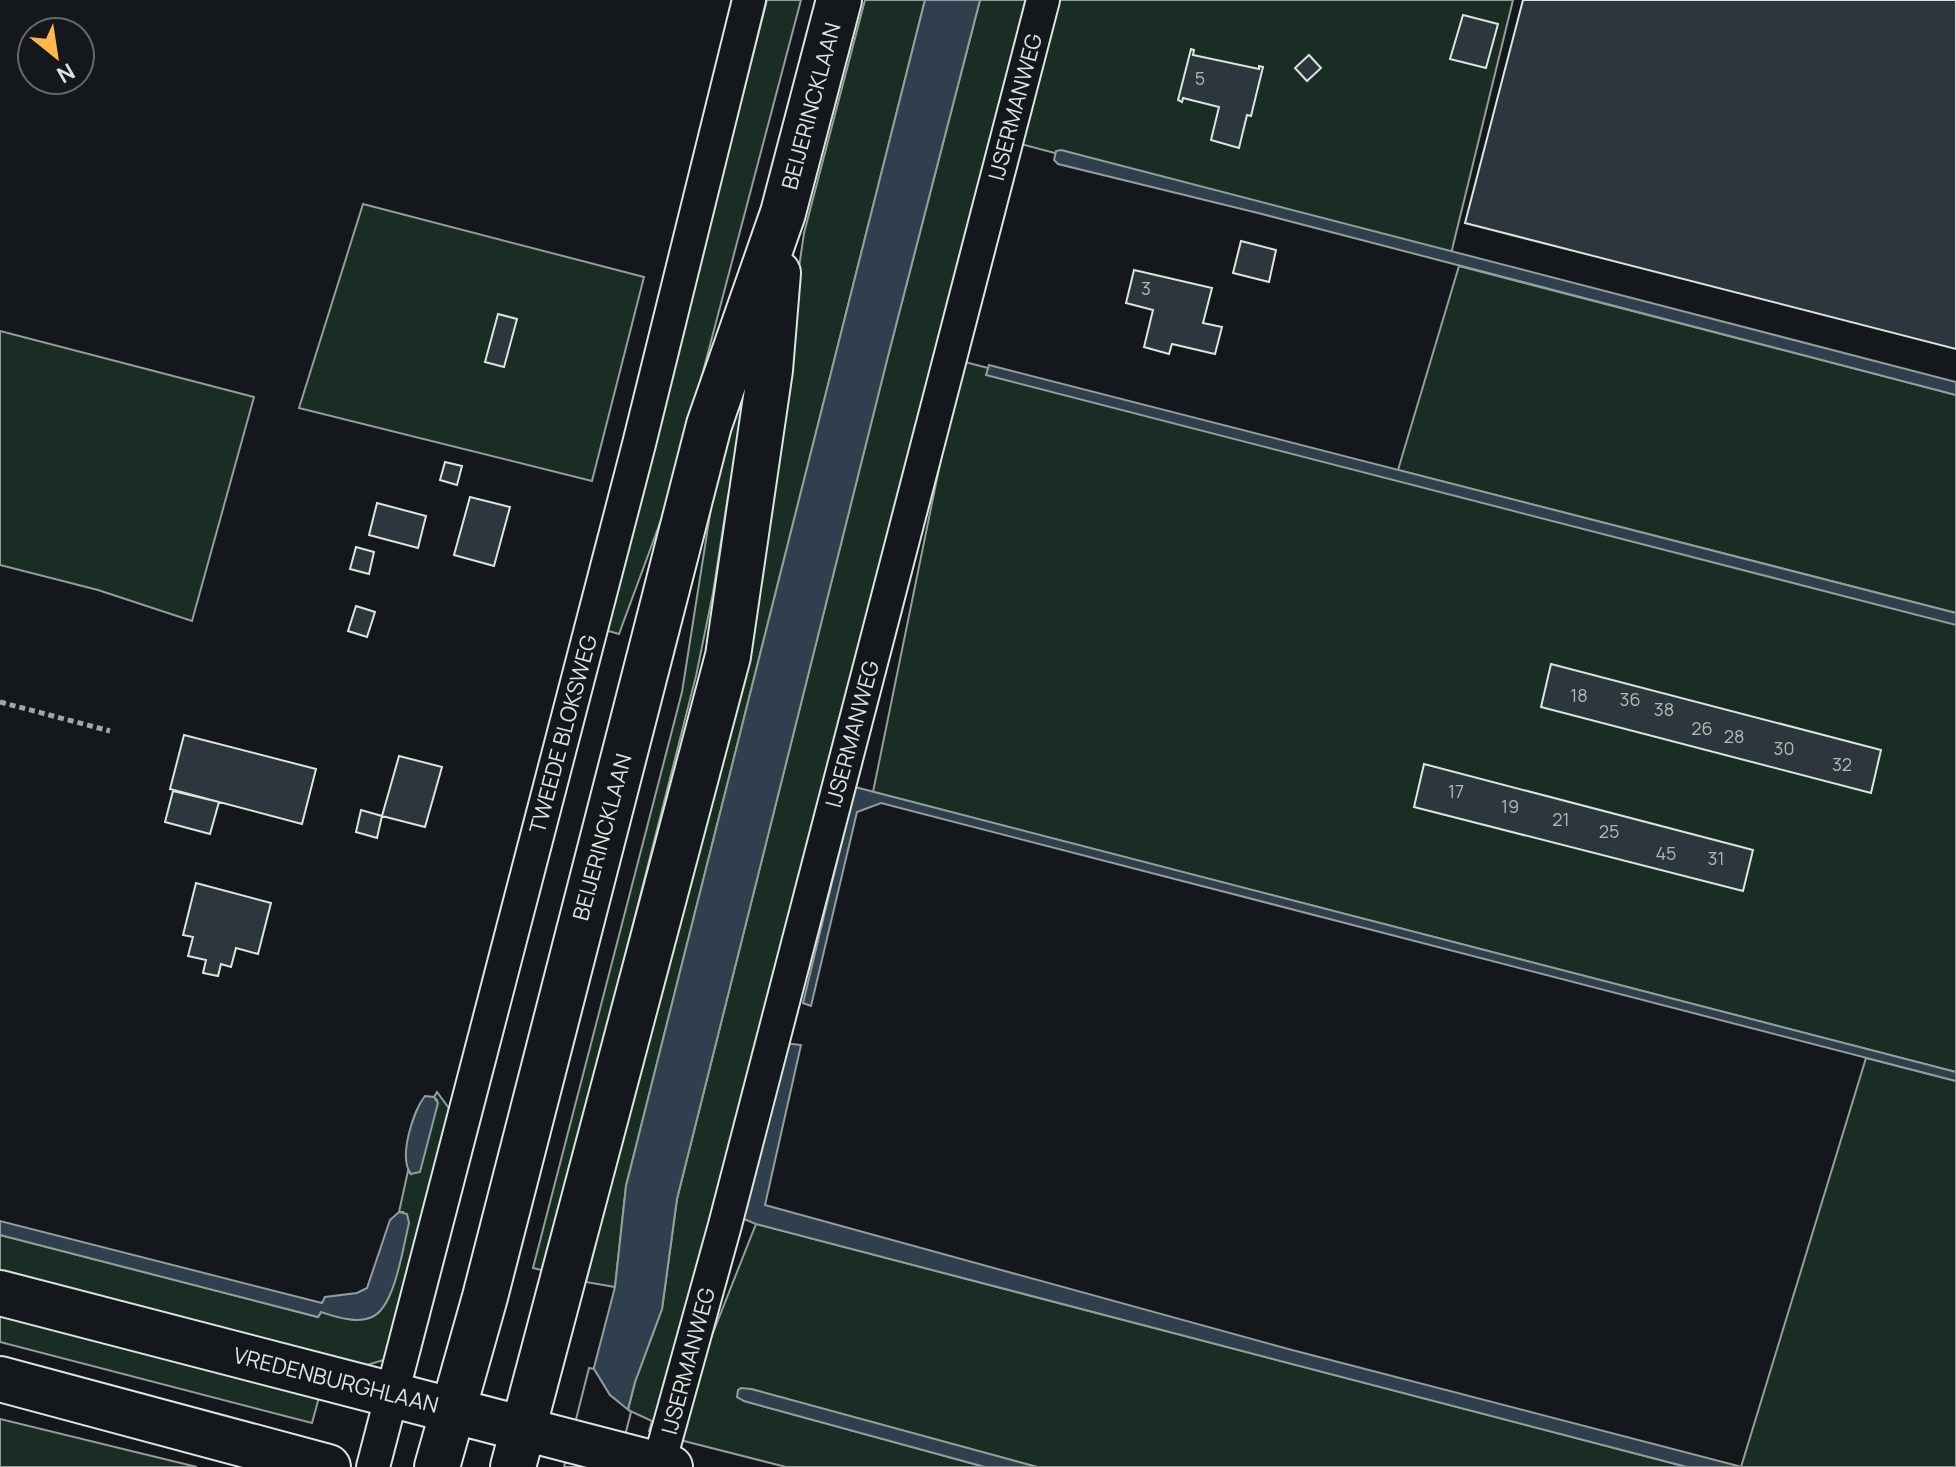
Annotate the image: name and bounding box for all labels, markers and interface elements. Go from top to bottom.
north arrow [16,16,96,96]
street label: BEIJERINCKLAAN [774,19,848,193]
street label: IJSERMANWEG [981,30,1049,184]
text: N [52,56,80,90]
house number: 5 [1195,66,1205,90]
house number: 3 [1141,276,1151,300]
street label: TWEEDE BLOKSWEG [522,632,604,836]
street label: IJSERMANWEG [818,657,886,811]
house number: 18 [1570,683,1588,707]
house number: 36 [1619,687,1641,711]
house number: 38 [1654,697,1674,721]
house number: 26 [1691,716,1713,740]
house number: 28 [1724,724,1744,748]
house number: 30 [1774,736,1794,760]
street label: BEIJERINCKLAAN [565,750,639,924]
house number: 32 [1832,752,1852,776]
house number: 17 [1448,779,1464,803]
house number: 19 [1501,794,1519,818]
house number: 21 [1552,807,1570,831]
house number: 25 [1599,819,1619,843]
house number: 45 [1655,841,1677,865]
house number: 31 [1708,846,1724,870]
street label: IJSERMANWEG [654,1284,722,1438]
street label: VREDENBURGHLAAN [230,1340,442,1420]

